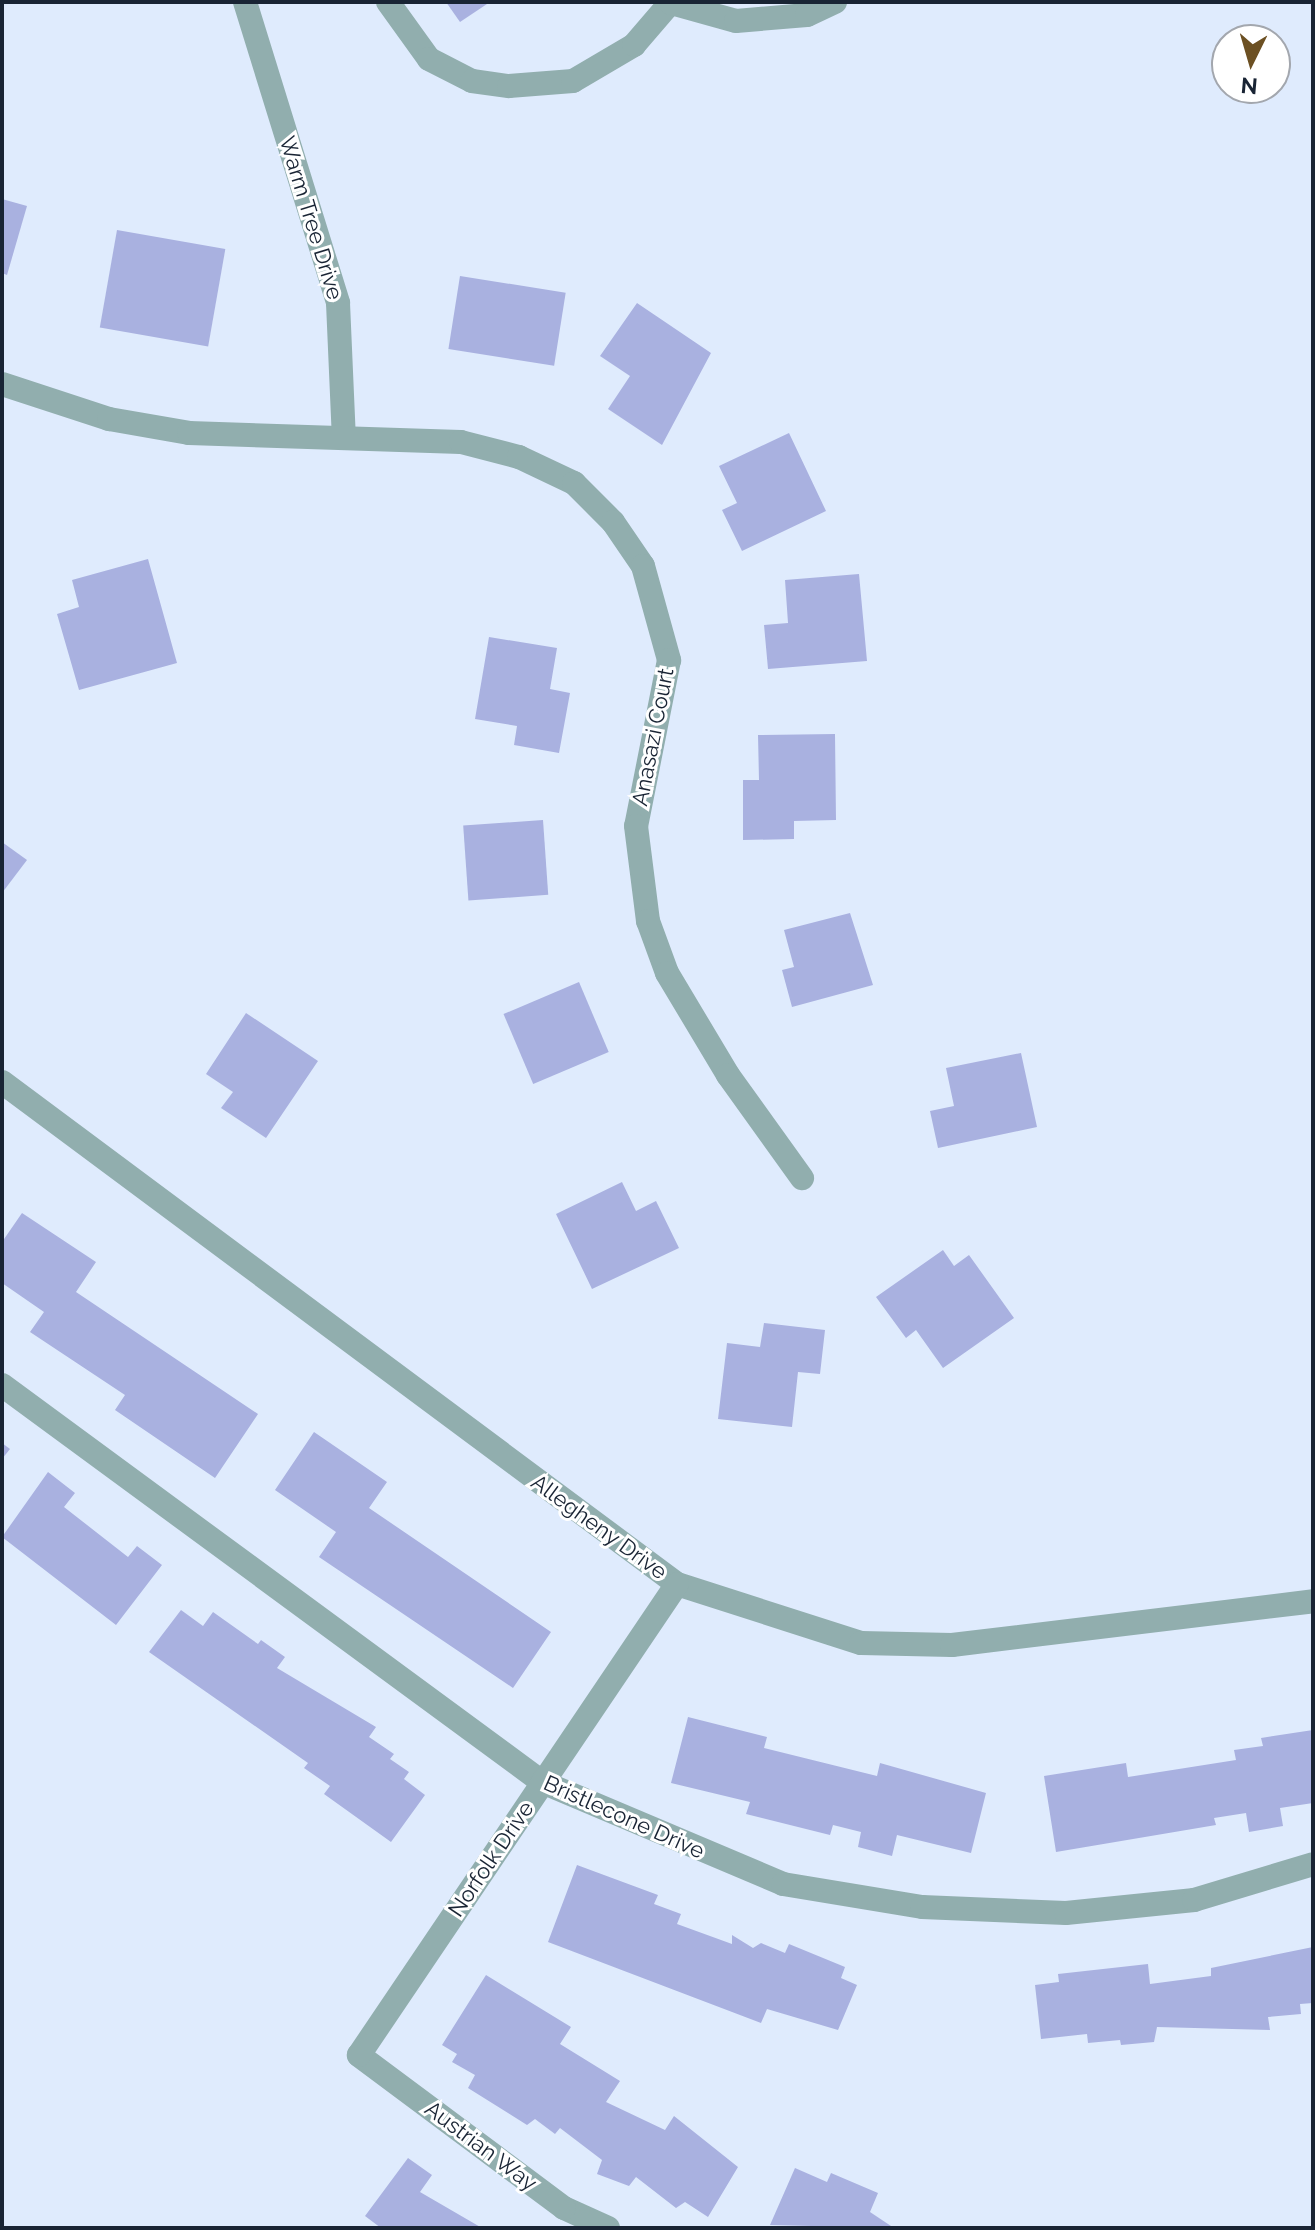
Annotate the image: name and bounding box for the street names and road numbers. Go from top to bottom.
street label: Warm Tree Drive [274,133,348,303]
street label: Anasazi Court [627,666,679,808]
street label: Allegheny Drive [526,1469,672,1585]
street label: Bristlecone Drive [540,1770,708,1864]
street label: Norfolk Drive [443,1796,539,1922]
street label: Austrian Way [420,2095,542,2197]

